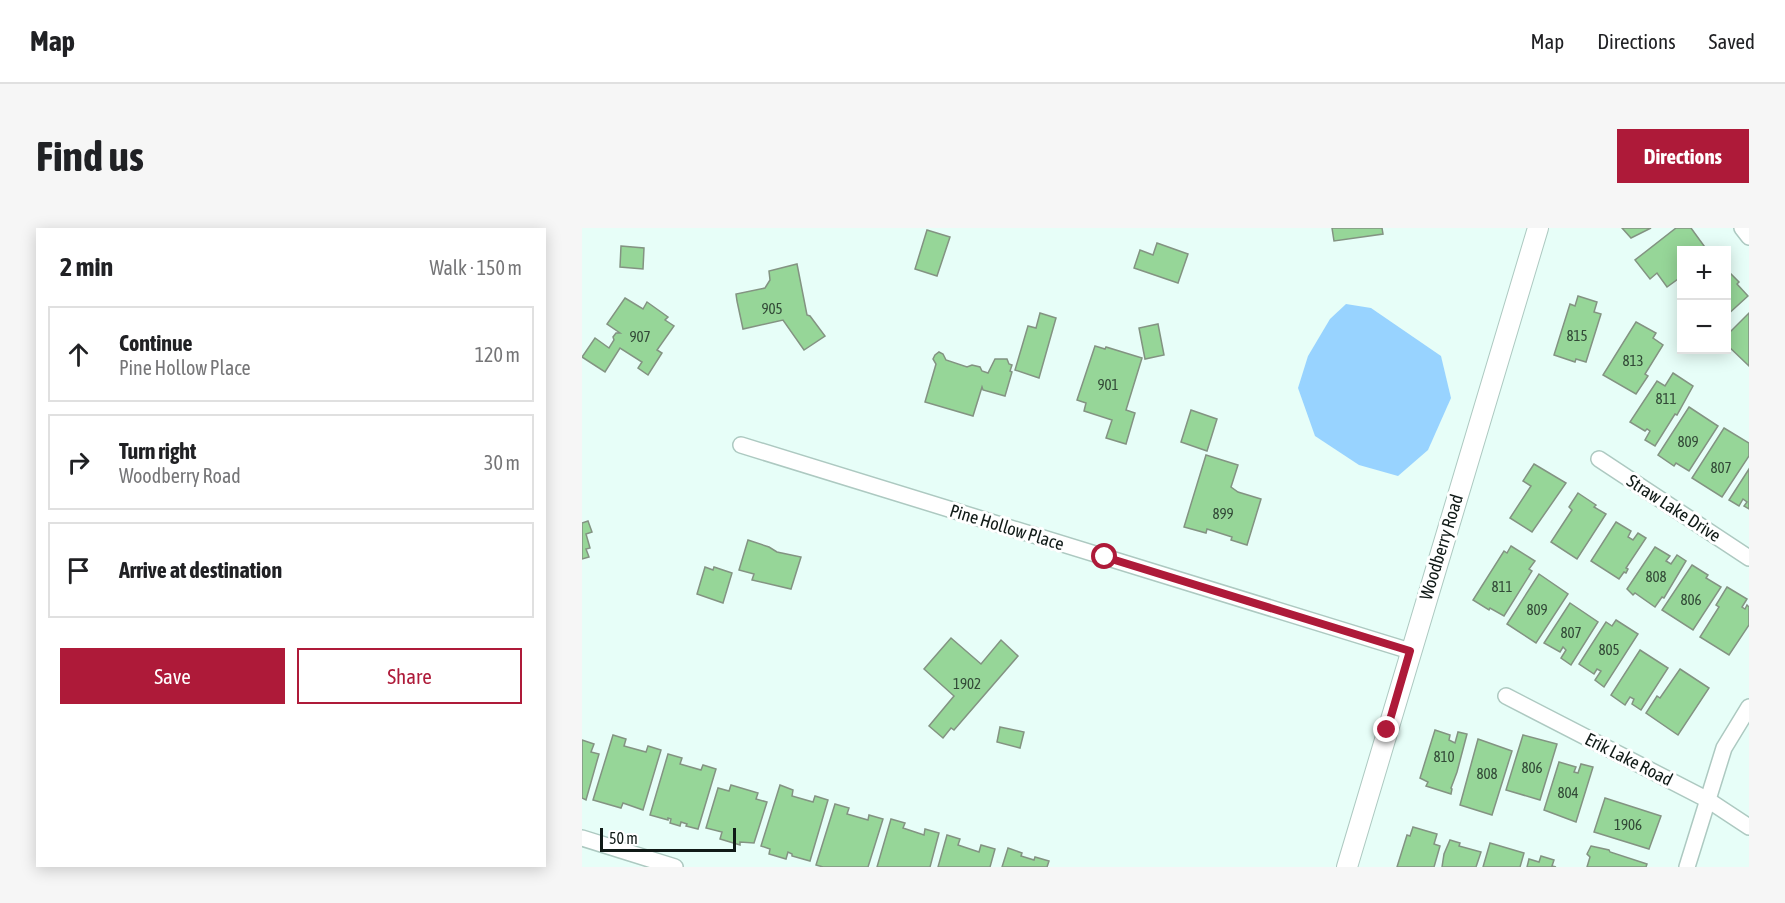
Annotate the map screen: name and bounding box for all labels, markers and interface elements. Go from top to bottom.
text: Map [30,25,75,57]
text: Map [1530,29,1564,53]
text: Directions [1597,29,1676,53]
text: Saved [1709,29,1755,53]
button: Directions [1617,129,1749,183]
text: Find us [36,132,144,180]
map controls [1677,246,1731,354]
button: + [1677,246,1731,300]
text: 2 min [60,252,113,282]
text: Walk · 150 m [430,256,522,279]
house number: 905 [761,300,783,317]
button: − [1677,300,1731,354]
house number: 815 [1566,327,1588,344]
house number: 907 [629,328,651,345]
text: Continue [119,330,193,356]
icon: ahead [62,338,95,371]
text: 120 m [475,343,520,366]
house number: 813 [1622,352,1644,369]
text: Pine Hollow Place [119,356,251,379]
house number: 901 [1097,376,1119,393]
house number: 811 [1655,390,1677,407]
house number: 809 [1677,433,1699,450]
text: Turn right [119,438,196,464]
icon: right [62,446,95,479]
text: 30 m [484,451,520,474]
house number: 807 [1710,459,1732,476]
text: Woodberry Road [119,464,241,487]
street label: Straw Lake Drive [1623,470,1725,546]
street label: Woodberry Road [1415,492,1467,602]
street label: Pine Hollow Place [947,500,1067,554]
house number: 899 [1212,505,1234,522]
route start [1091,543,1117,569]
icon: arrive [62,554,95,587]
text: Arrive at destination [119,557,282,583]
house number: 808 [1645,568,1667,585]
house number: 811 [1491,578,1513,595]
house number: 806 [1680,591,1702,608]
house number: 809 [1526,601,1548,618]
house number: 807 [1560,624,1582,641]
house number: 805 [1598,641,1620,658]
button: Save [60,648,285,704]
button: Share [297,648,522,704]
house number: 1902 [953,675,981,692]
route end [1373,716,1399,742]
street label: Erik Lake Road [1582,728,1676,790]
house number: 810 [1433,748,1455,765]
house number: 806 [1521,759,1543,776]
house number: 808 [1476,765,1498,782]
house number: 804 [1557,784,1579,801]
house number: 1906 [1614,816,1642,833]
scale bar [600,825,736,852]
text: 50 m [609,829,638,847]

